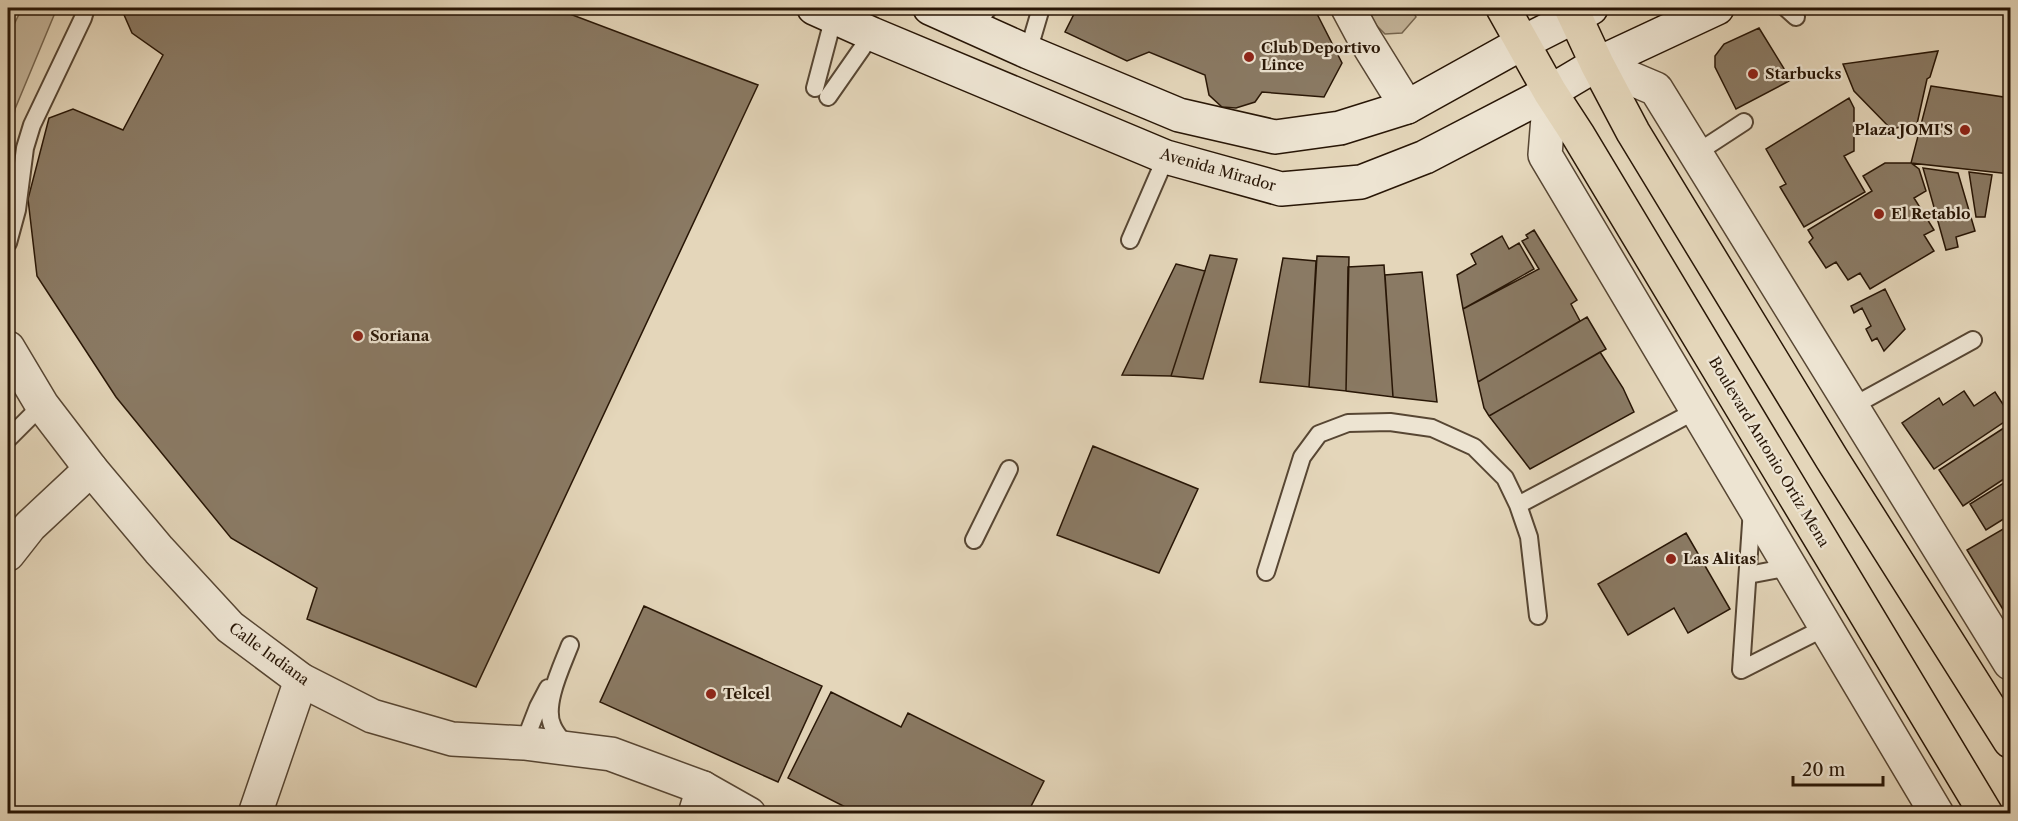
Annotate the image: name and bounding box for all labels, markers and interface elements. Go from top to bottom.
place label: Club Deportivo Lince [1261,38,1380,74]
marker: Club Deportivo Lince [1242,50,1256,64]
place label: Starbucks [1765,64,1841,83]
marker: Starbucks [1746,67,1760,81]
place label: Plaza JOMI'S [1854,120,1953,139]
marker: Plaza JOMI'S [1958,123,1972,137]
street label: Avenida Mirador [1157,144,1279,195]
place label: El Retablo [1891,204,1971,223]
marker: El Retablo [1872,207,1886,221]
place label: Soriana [370,326,430,345]
marker: Soriana [351,329,365,343]
street label: Boulevard Antonio Ortiz Mena [1705,353,1834,550]
place label: Las Alitas [1683,549,1756,568]
marker: Las Alitas [1664,552,1678,566]
street label: Calle Indiana [225,618,313,689]
place label: Telcel [723,684,770,703]
marker: Telcel [704,687,718,701]
scale bar [1793,749,1883,787]
text: 20 m [1802,759,1846,781]

